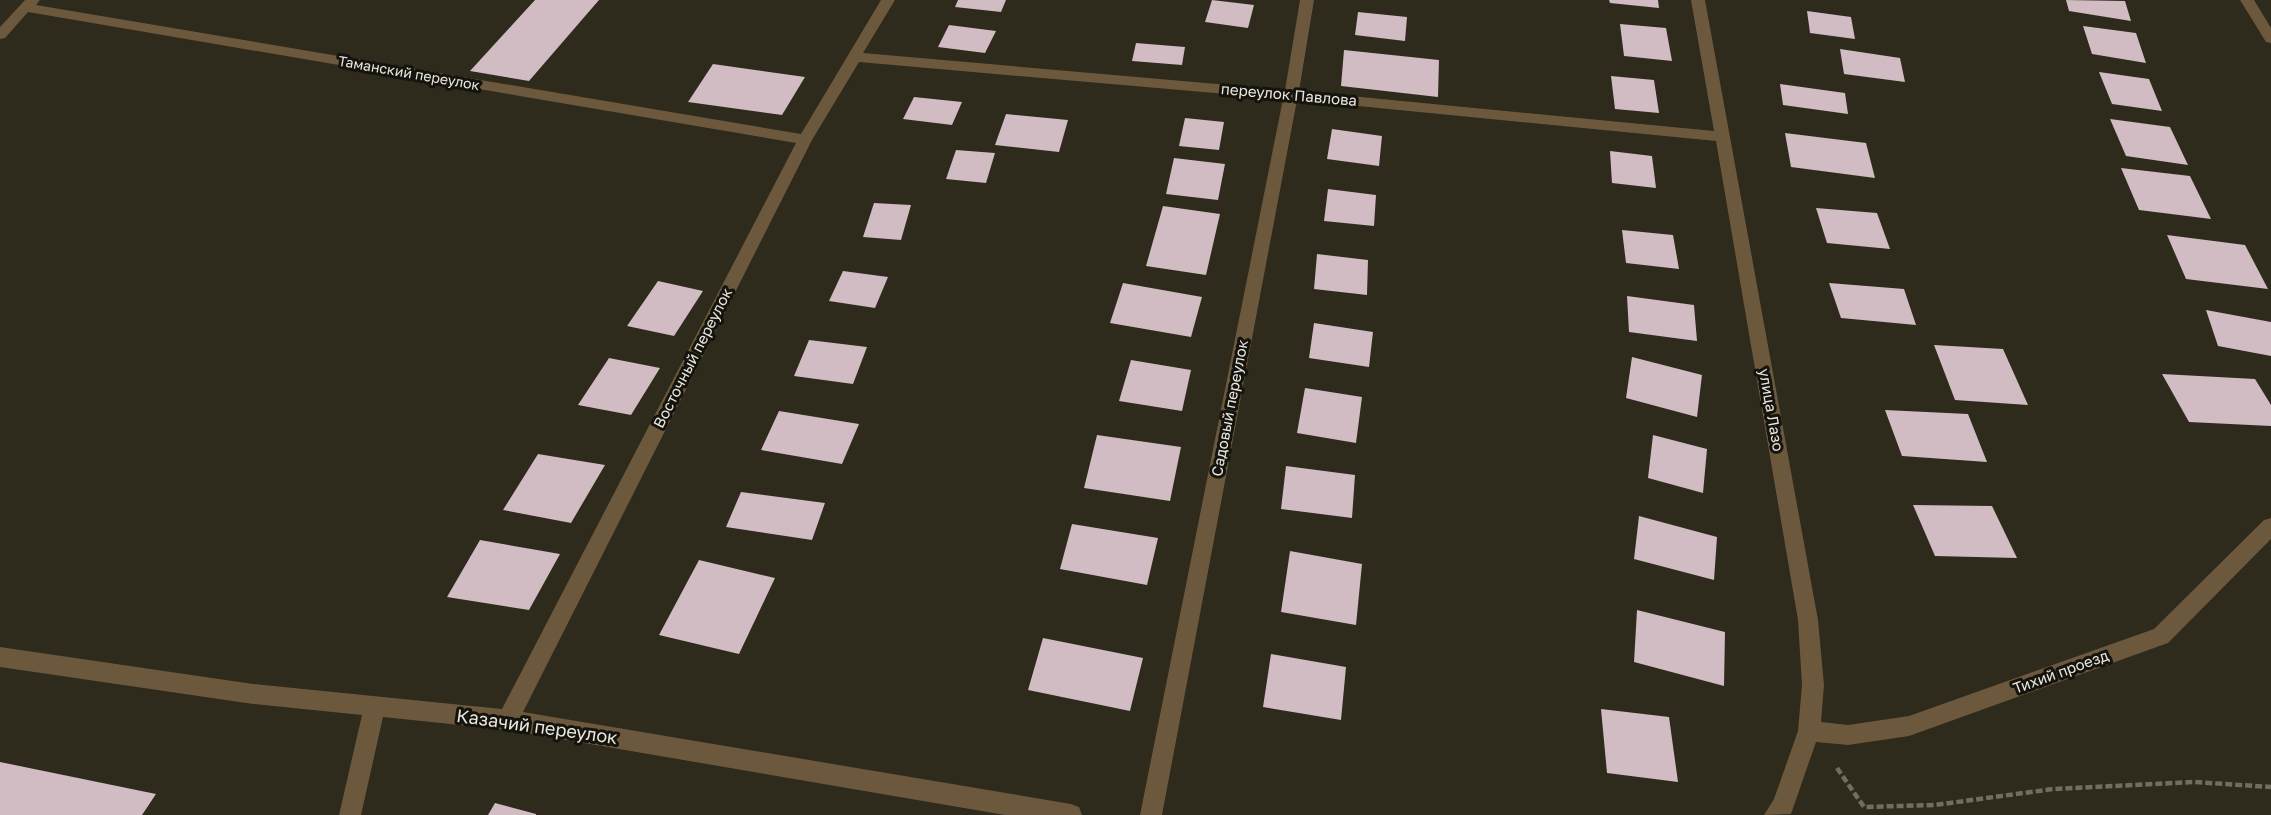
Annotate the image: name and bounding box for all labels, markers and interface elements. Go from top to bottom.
street label: Таманский переулок [337,52,481,93]
street label: переулок Павлова [1220,79,1358,109]
street label: Восточный переулок [649,284,735,430]
street label: Садовый переулок [1207,338,1251,478]
street label: улица Лазо [1756,367,1788,453]
street label: Тихий проезд [2010,645,2111,697]
street label: Казачий переулок [455,704,619,748]

